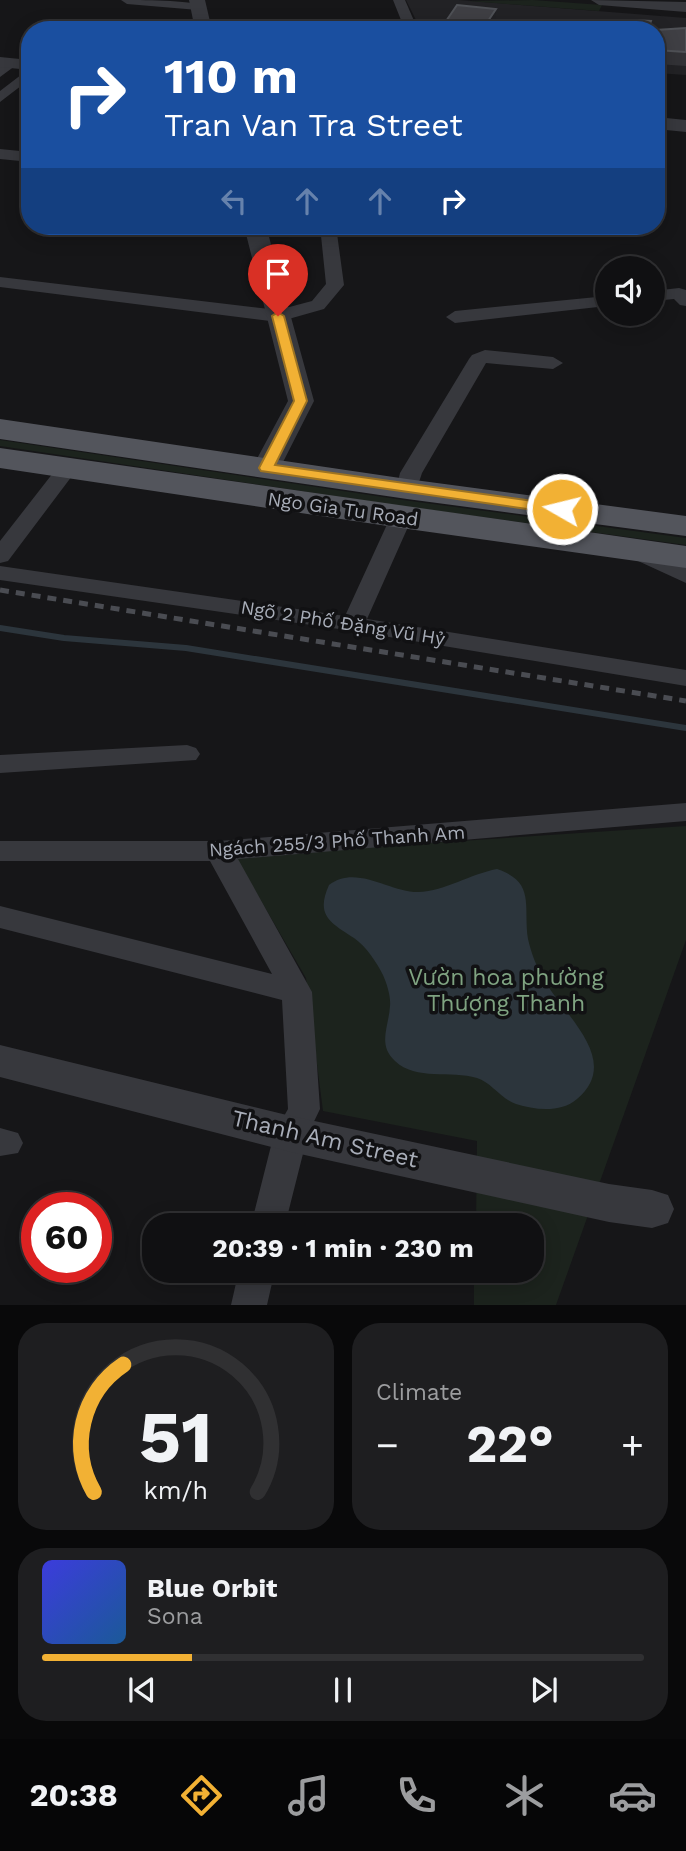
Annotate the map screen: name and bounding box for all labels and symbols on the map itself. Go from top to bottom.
pin [248,244,308,316]
position arrow [525,472,599,546]
street label: Ngo Gia Tu Road [266,487,420,531]
street label: Ngõ 2 Phố Đặng Vũ Hỷ [239,595,447,651]
street label: Ngách 255/3 Phố Thanh Am [208,821,466,861]
park label: Vườn hoa phường Thượng Thanh [408,964,605,1017]
street label: Thanh Am Street [229,1104,421,1174]
speed limit sign: 60 [21,1192,112,1283]

